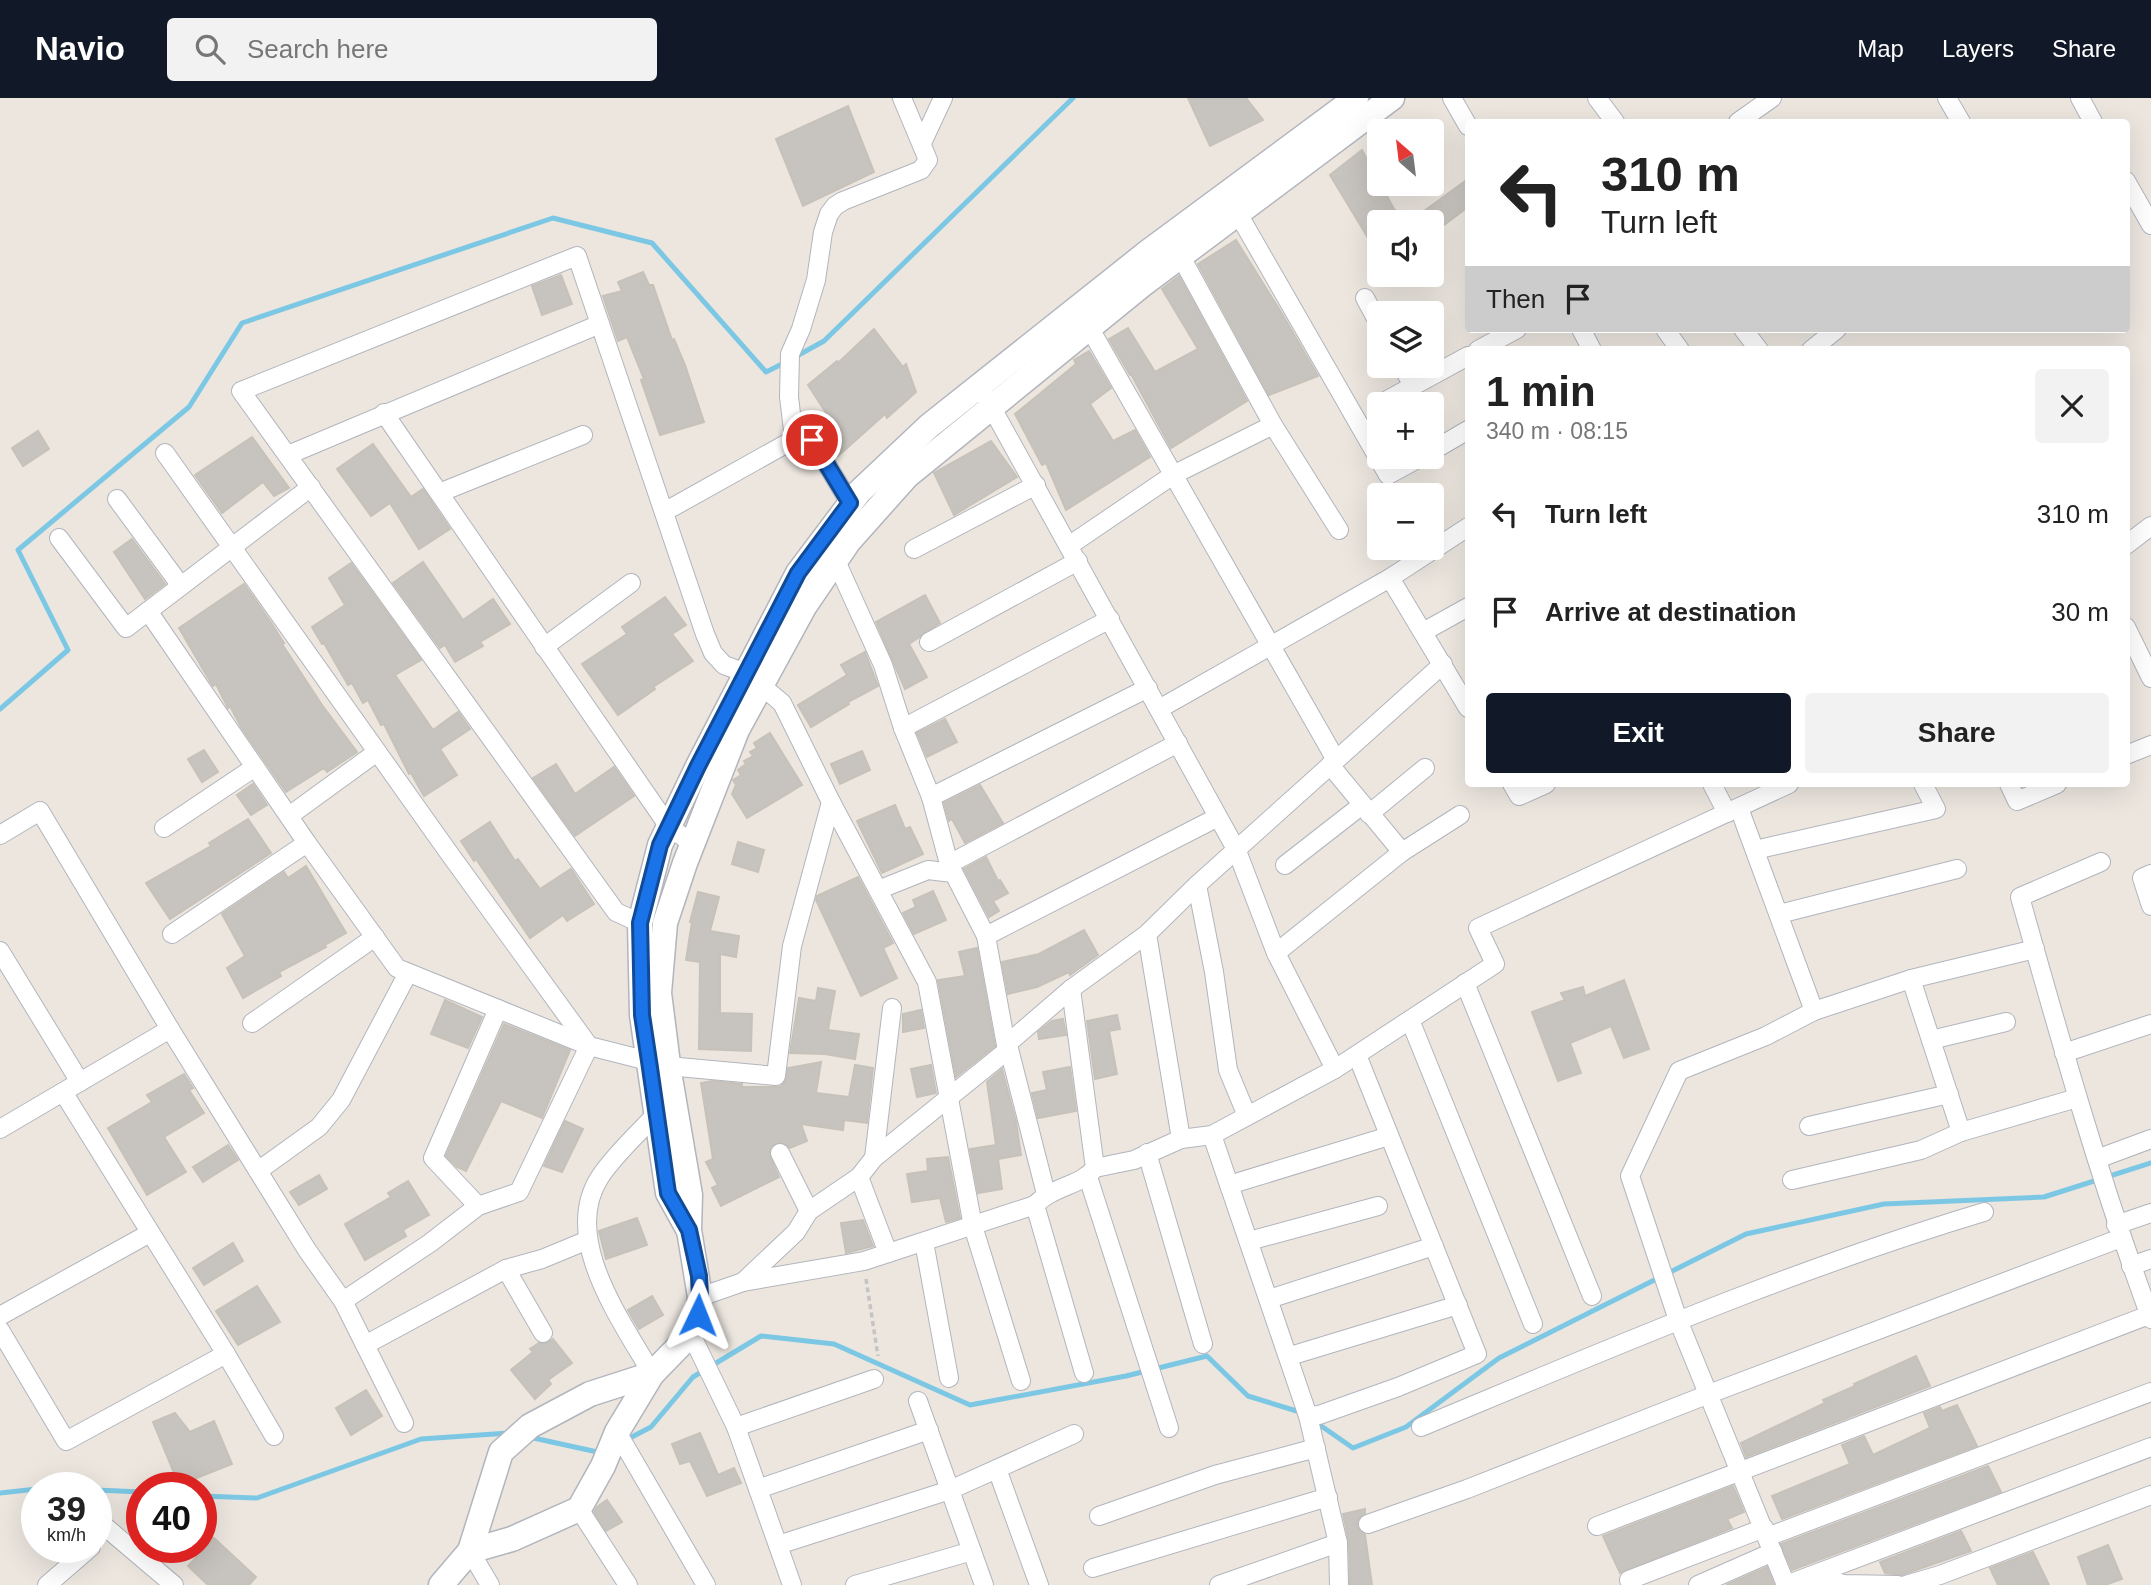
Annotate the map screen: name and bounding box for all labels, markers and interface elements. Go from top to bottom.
search box [167,18,657,81]
text: Navio [35,30,125,67]
icon: search [191,30,229,68]
text: Search here [247,34,389,64]
text: Map [1857,35,1904,62]
text: Layers [1942,35,2014,62]
text: Share [2052,35,2116,62]
north arrow [1367,119,1444,196]
map controls [1367,119,1444,560]
icon: left [1486,147,1577,238]
text: 310 m [1601,147,1740,201]
text: Turn left [1601,204,1717,240]
button: sound [1367,210,1444,287]
icon: arrive [1559,280,1597,318]
text: Then [1486,284,1545,314]
button: layers [1367,301,1444,378]
text: 1 min [1486,368,1596,415]
button: close [2035,369,2109,443]
button: + [1367,392,1444,469]
pin [782,410,842,470]
text: 340 m · 08:15 [1486,418,1628,444]
icon: arrive [793,421,831,459]
button: − [1367,483,1444,560]
icon: left [1486,495,1524,533]
text: Turn left [1545,499,1647,529]
text: 310 m [2037,499,2109,529]
icon: arrive [1486,593,1524,631]
text: Arrive at destination [1545,597,1796,627]
text: 30 m [2051,597,2109,627]
button: Exit [1486,693,1791,773]
button: Share [1805,693,2109,773]
position arrow [661,1278,735,1352]
speed limit sign: 40 [126,1472,217,1563]
text: 39 [47,1489,86,1528]
text: km/h [47,1525,86,1545]

